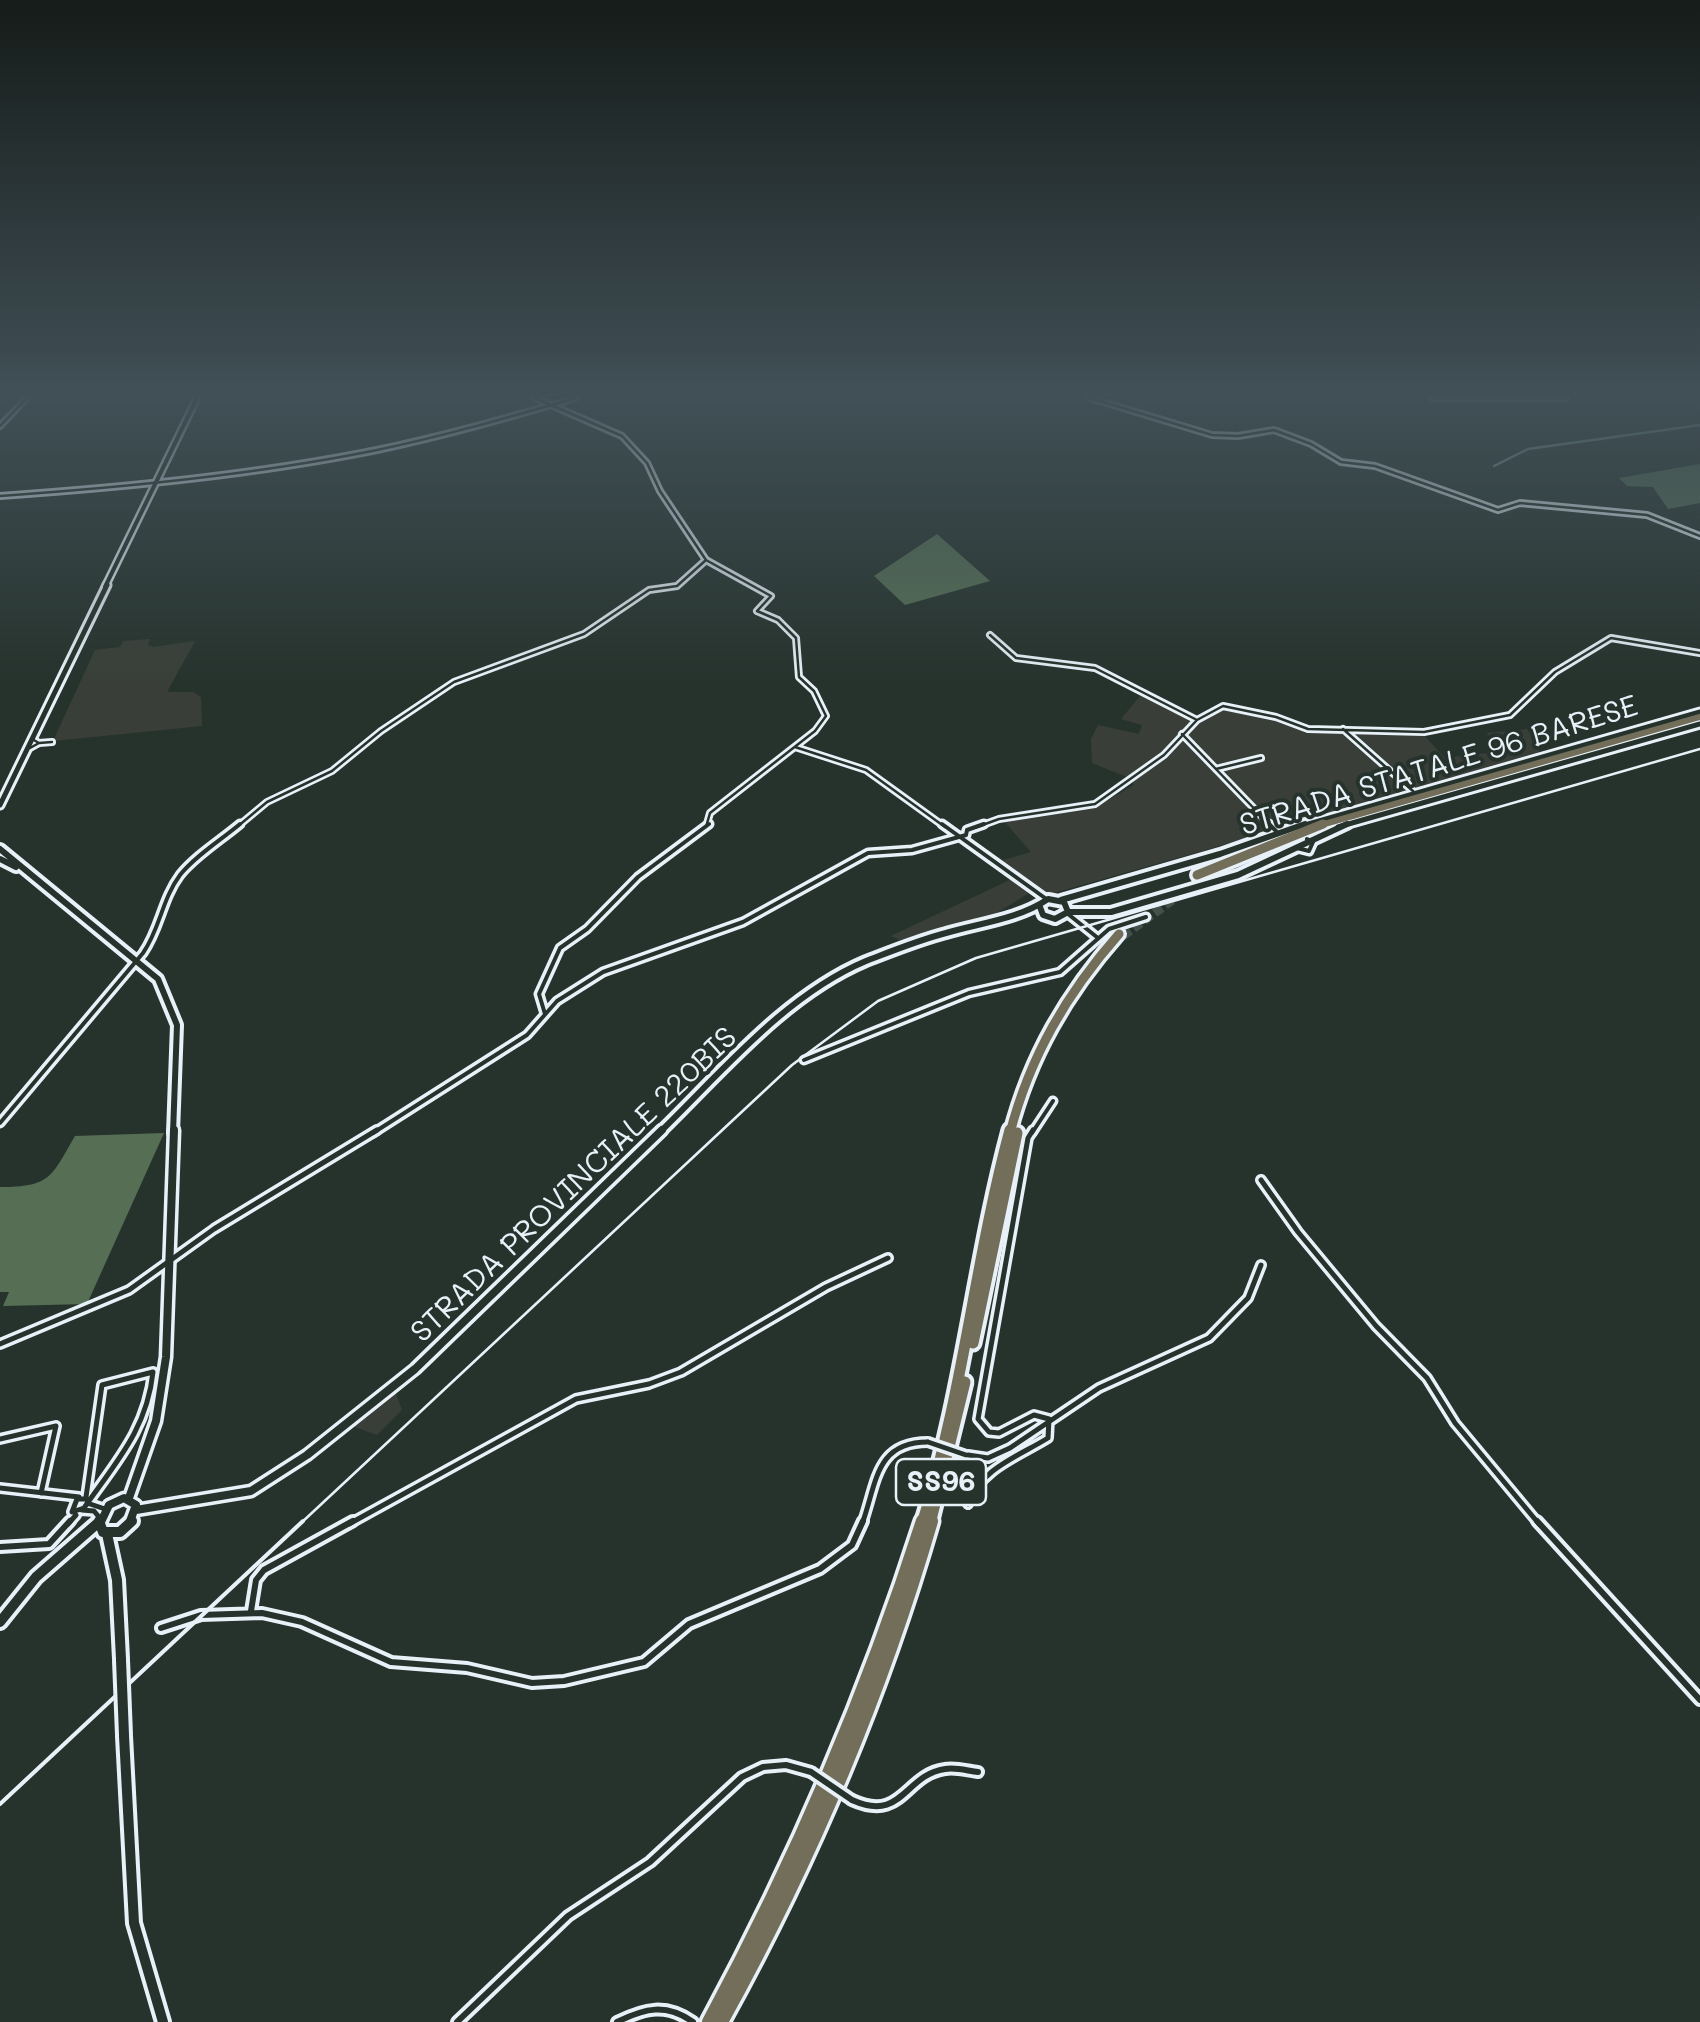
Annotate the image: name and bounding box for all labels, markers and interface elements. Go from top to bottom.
street label: STRADA STATALE 96 BARESE [1236,688,1642,844]
street label: STRADA PROVINCIALE 220BIS [404,1020,744,1350]
road number: SS96 [896,1459,986,1505]

